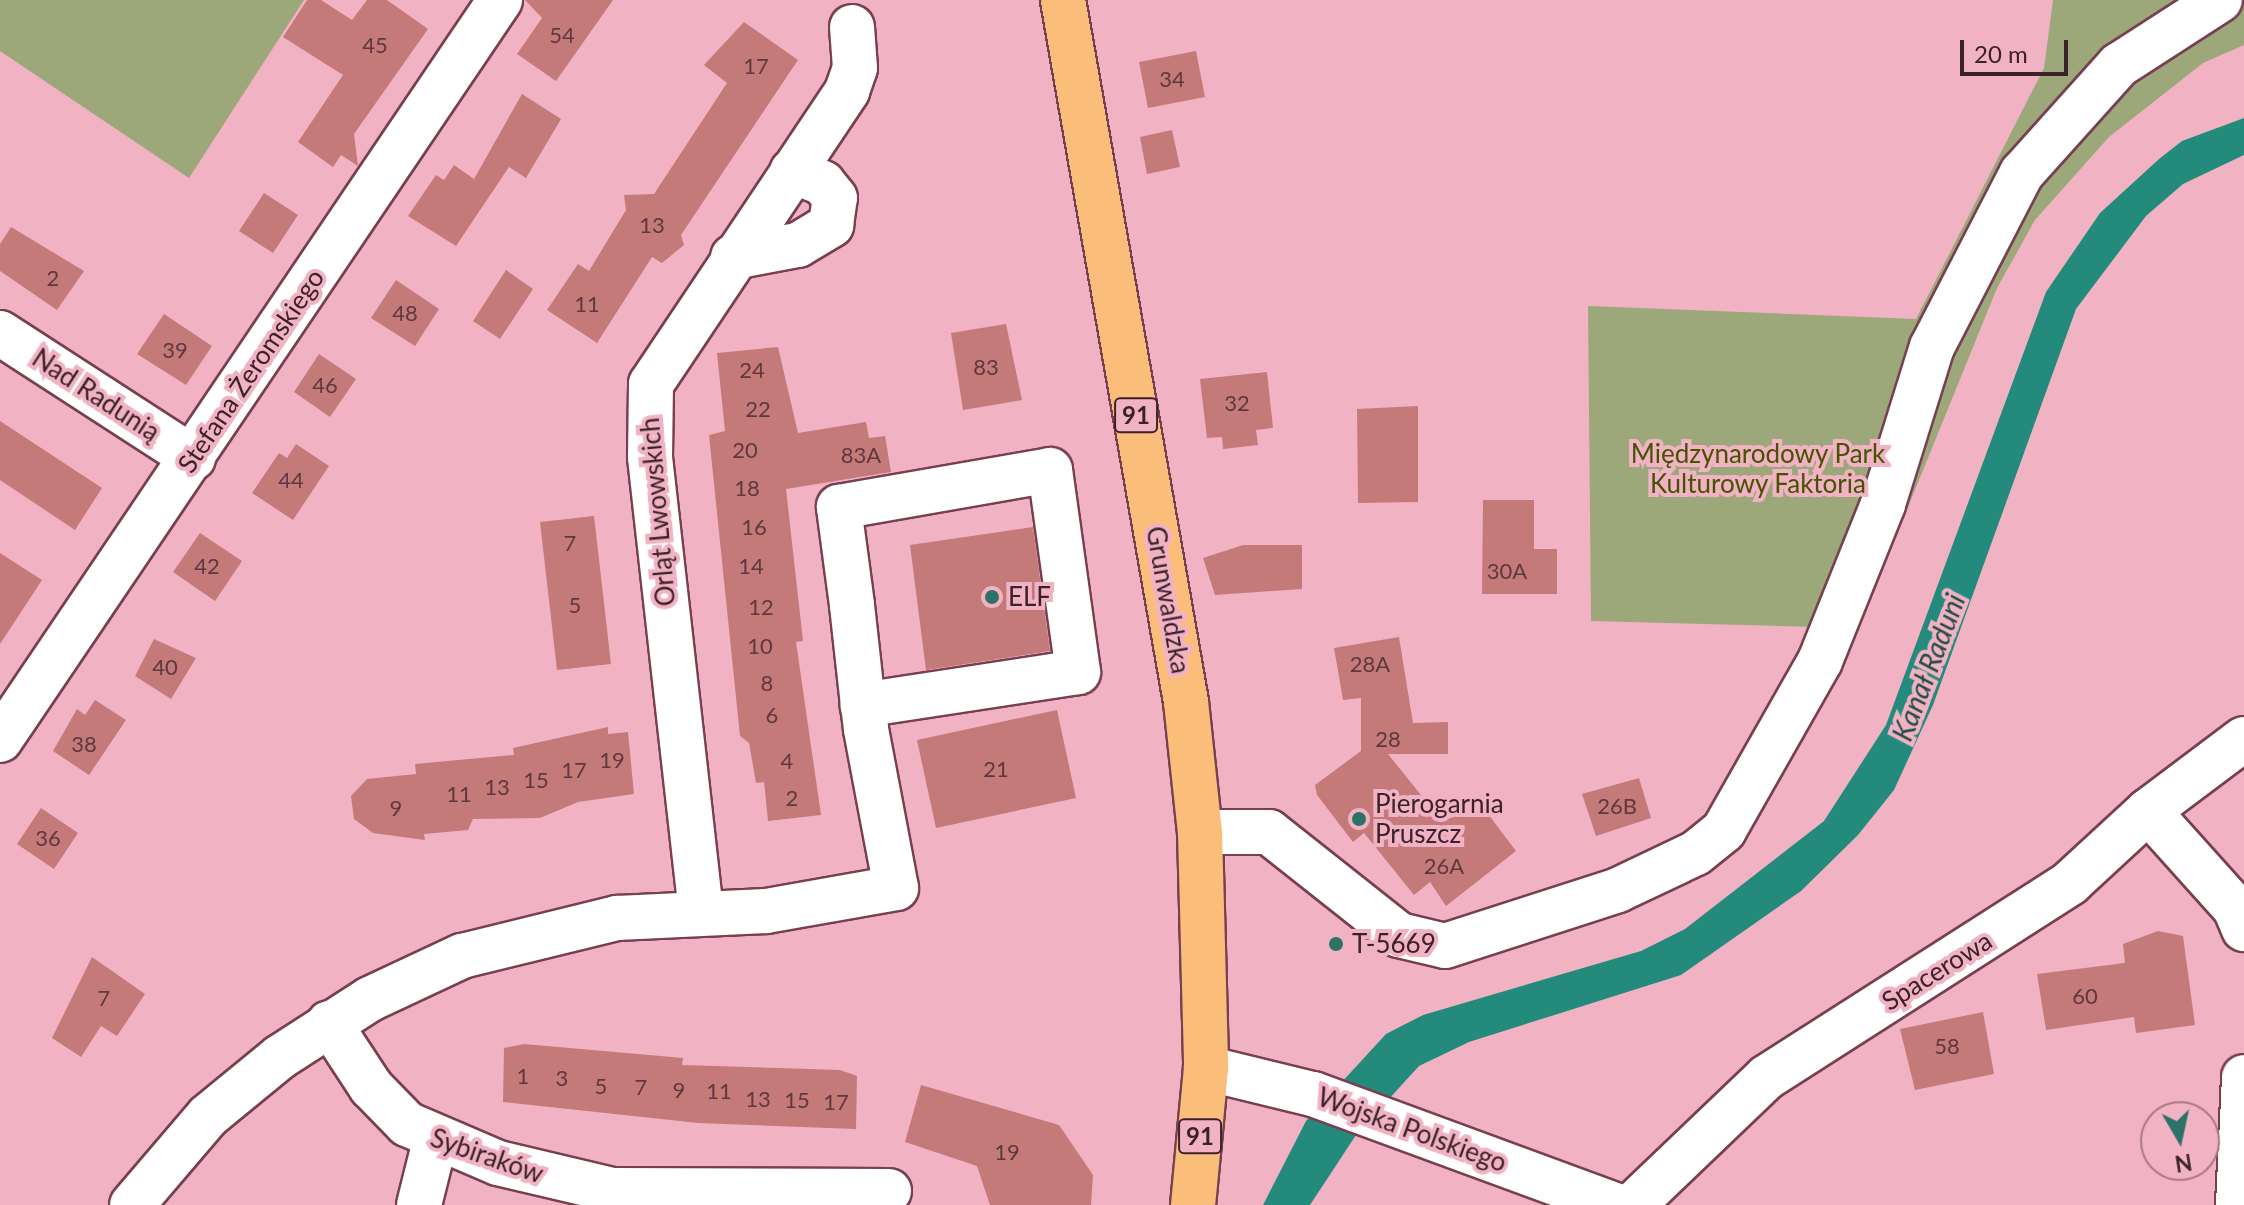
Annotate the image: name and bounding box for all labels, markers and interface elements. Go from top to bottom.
house number: 54 [549,22,575,48]
scale bar [1964,24,2072,74]
house number: 45 [362,32,388,58]
text: 20 m [1974,39,2028,68]
house number: 17 [743,53,769,79]
house number: 34 [1159,66,1185,92]
house number: 13 [639,212,665,238]
street label: Stefana Żeromskiego [171,263,331,479]
house number: 2 [47,265,59,291]
house number: 11 [574,291,600,317]
house number: 48 [392,300,418,326]
house number: 39 [162,337,188,363]
street label: Nad Radunią [27,342,165,448]
house number: 83 [973,354,999,380]
house number: 24 [739,357,765,383]
house number: 46 [312,372,338,398]
house number: 32 [1224,390,1250,416]
road number: 91 [1114,395,1158,435]
house number: 22 [745,396,771,422]
street label: Orląt Lwowskich [634,416,682,608]
house number: 20 [732,437,758,463]
park label: Międzynarodowy Park Kulturowy Faktoria [1630,438,1886,500]
house number: 83A [841,442,881,468]
house number: 44 [278,467,304,493]
house number: 18 [734,475,760,501]
house number: 16 [741,514,767,540]
street label: Grunwaldzka [1140,524,1196,676]
house number: 7 [564,530,576,556]
house number: 42 [194,553,220,579]
house number: 14 [738,553,764,579]
house number: 30A [1487,558,1527,584]
place label: ELF [1008,581,1051,613]
marker: ELF [983,588,1001,606]
water label: Kanał Raduni [1884,588,1972,746]
house number: 5 [569,592,581,618]
house number: 12 [748,594,774,620]
house number: 10 [747,633,773,659]
house number: 28A [1350,651,1390,677]
house number: 40 [152,654,178,680]
house number: 8 [761,670,773,696]
house number: 6 [766,702,778,728]
house number: 28 [1375,726,1401,752]
house number: 38 [71,731,97,757]
house number: 19 [599,747,625,773]
house number: 4 [781,748,793,774]
house number: 21 [983,756,1009,782]
house number: 17 [561,757,587,783]
house number: 15 [523,767,549,793]
house number: 13 [484,774,510,800]
house number: 11 [446,781,472,807]
house number: 2 [786,785,798,811]
place label: Pierogarnia Pruszcz [1375,788,1504,850]
house number: 26B [1597,793,1637,819]
house number: 9 [390,795,402,821]
marker: Pierogarnia Pruszcz [1350,810,1368,828]
house number: 36 [35,825,61,851]
house number: 26A [1424,853,1464,879]
street label: Spacerowa [1876,925,1998,1017]
place label: T-5669 [1352,928,1436,960]
marker: T-5669 [1327,935,1345,953]
house number: 60 [2072,983,2098,1009]
house number: 7 [98,985,110,1011]
house number: 58 [1934,1033,1960,1059]
house number: 1 [517,1063,529,1089]
house number: 3 [556,1065,568,1091]
house number: 5 [595,1073,607,1099]
house number: 7 [635,1074,647,1100]
house number: 9 [673,1077,685,1103]
house number: 11 [706,1078,732,1104]
street label: Wojska Polskiego [1313,1081,1511,1179]
house number: 13 [745,1086,771,1112]
house number: 15 [784,1087,810,1113]
house number: 17 [823,1089,849,1115]
north arrow [2140,1101,2220,1181]
road number: 91 [1178,1116,1222,1156]
street label: Sybiraków [426,1122,548,1190]
house number: 19 [994,1139,1020,1165]
text: N [2173,1149,2194,1178]

